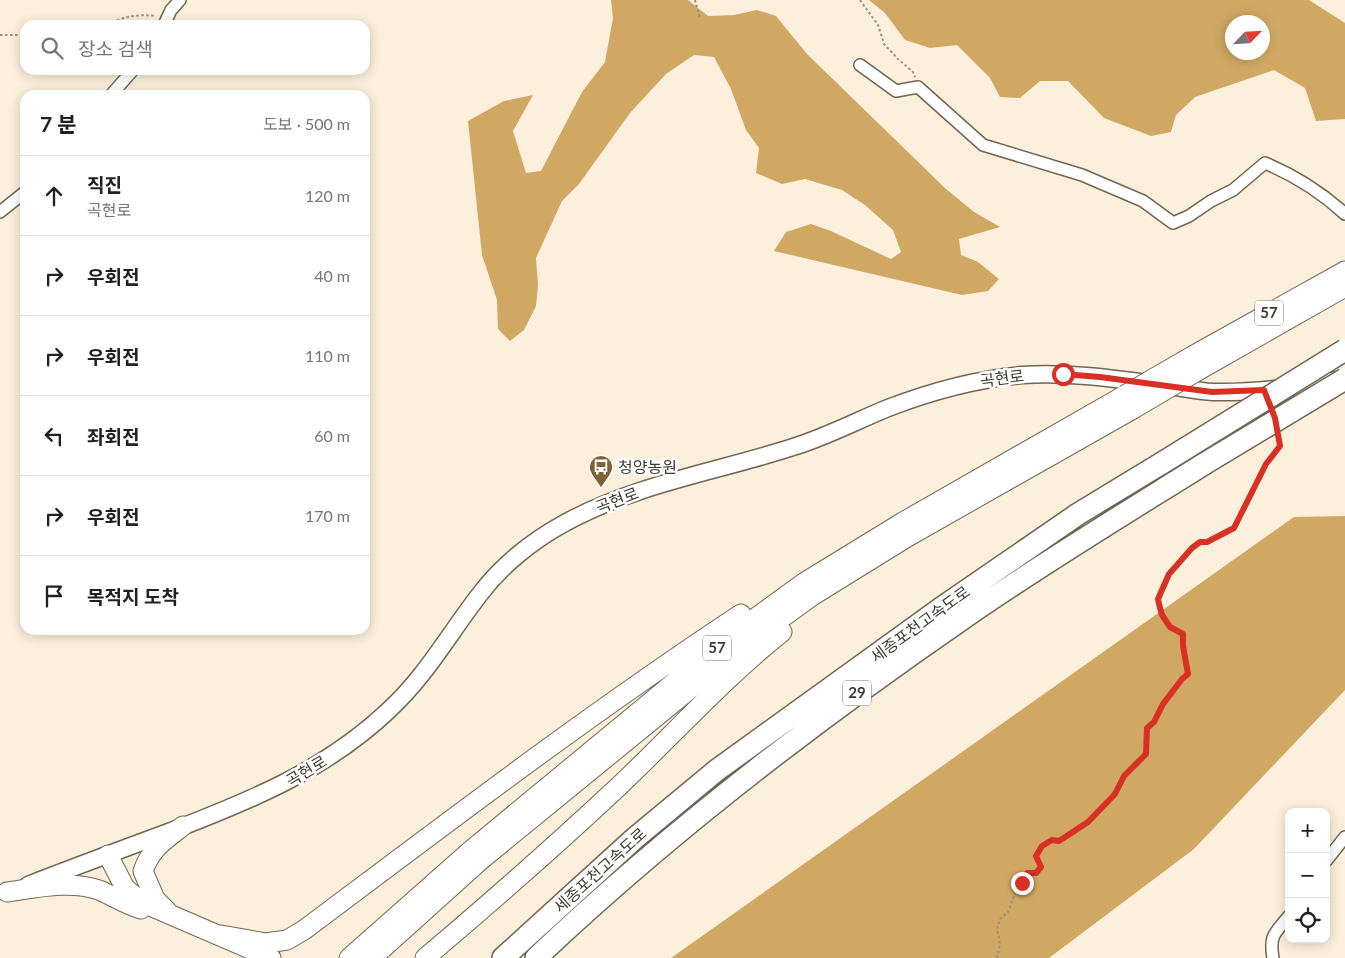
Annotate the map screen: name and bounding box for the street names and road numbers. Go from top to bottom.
road number: 57 [1255,300,1283,326]
street label: 곡현로 [979,365,1025,390]
street label: 곡현로 [593,483,641,516]
street label: 세종포천고속도로 [866,581,973,666]
road number: 57 [703,636,731,660]
road number: 29 [843,680,871,706]
street label: 곡현로 [282,751,330,790]
street label: 세종포천고속도로 [550,823,650,916]

